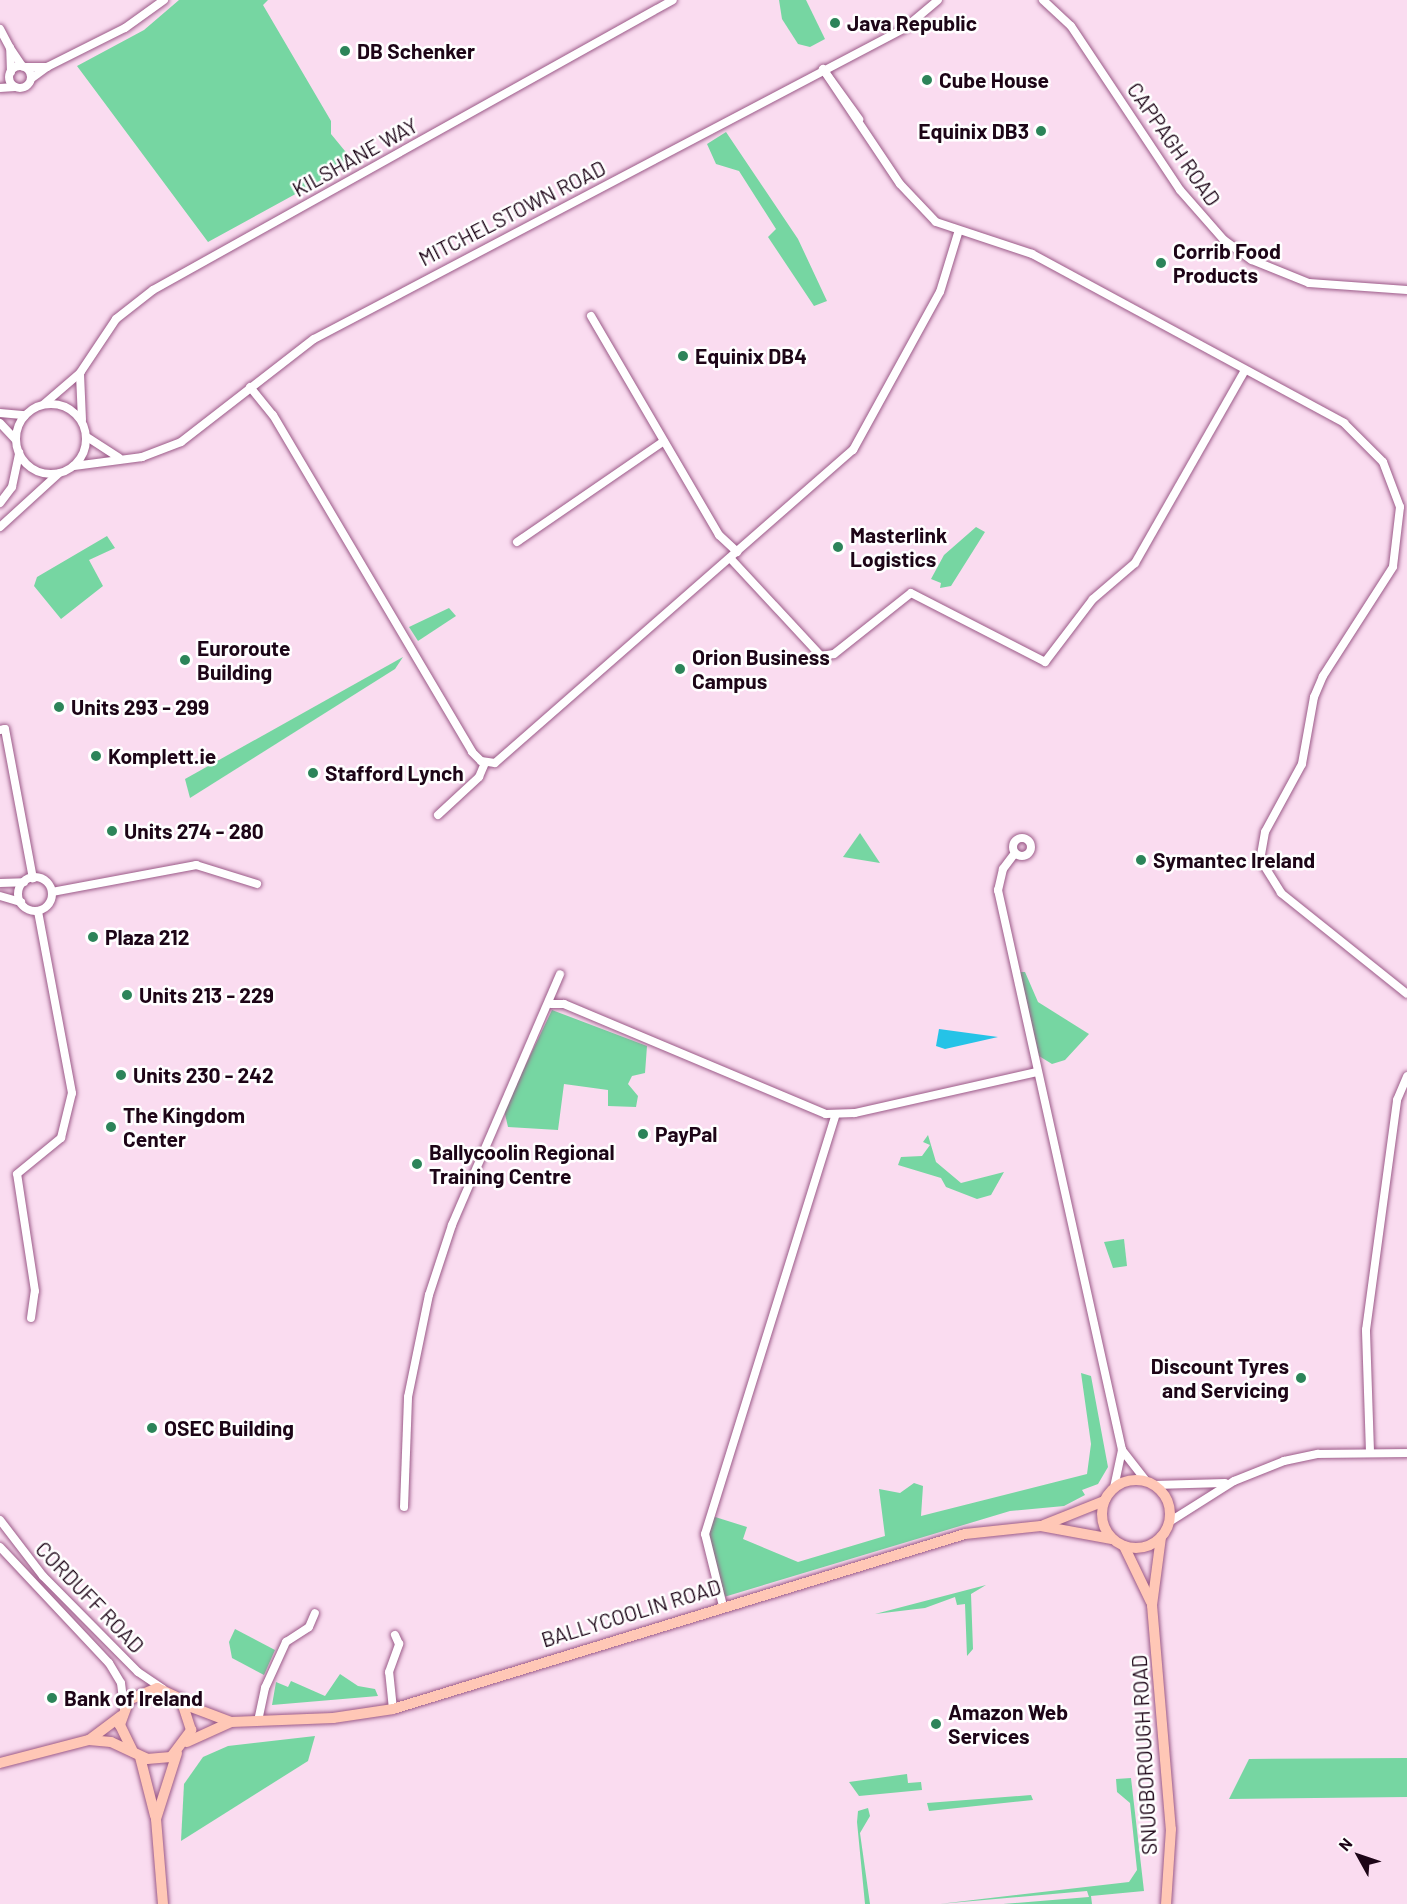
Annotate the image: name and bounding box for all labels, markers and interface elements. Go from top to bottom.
place label: Java Republic [847,10,977,36]
marker: Java Republic [828,16,842,30]
place label: DB Schenker [357,38,475,64]
marker: DB Schenker [338,44,352,58]
place label: Cube House [939,67,1049,93]
marker: Cube House [920,73,934,87]
street label: CAPPAGH ROAD [1122,77,1226,211]
street label: KILSHANE WAY [288,112,422,202]
place label: Equinix DB3 [918,118,1029,144]
marker: Equinix DB3 [1034,124,1048,138]
street label: MITCHELSTOWN ROAD [414,155,610,271]
place label: Corrib Food Products [1173,238,1281,288]
marker: Corrib Food Products [1154,256,1168,270]
place label: Equinix DB4 [695,343,807,369]
marker: Equinix DB4 [676,349,690,363]
place label: Masterlink Logistics [850,522,947,572]
marker: Masterlink Logistics [831,540,845,554]
place label: Euroroute Building [197,635,290,685]
place label: Orion Business Campus [692,644,830,694]
marker: Euroroute Building [178,653,192,667]
marker: Orion Business Campus [673,662,687,676]
place label: Units 293 - 299 [71,694,209,720]
marker: Units 293 - 299 [52,700,66,714]
place label: Komplett.ie [108,743,216,769]
marker: Komplett.ie [89,749,103,763]
place label: Stafford Lynch [325,760,464,786]
marker: Stafford Lynch [306,766,320,780]
place label: Units 274 - 280 [124,818,264,844]
marker: Units 274 - 280 [105,824,119,838]
place label: Symantec Ireland [1153,847,1315,873]
marker: Symantec Ireland [1134,853,1148,867]
place label: Plaza 212 [105,924,190,950]
marker: Plaza 212 [86,930,100,944]
place label: Units 213 - 229 [139,982,274,1008]
marker: Units 213 - 229 [120,988,134,1002]
place label: Units 230 - 242 [133,1062,274,1088]
marker: Units 230 - 242 [114,1068,128,1082]
place label: The Kingdom Center [123,1102,245,1152]
marker: The Kingdom Center [104,1120,118,1134]
place label: PayPal [655,1121,717,1147]
marker: PayPal [636,1127,650,1141]
place label: Ballycoolin Regional Training Centre [429,1139,615,1189]
marker: Ballycoolin Regional Training Centre [410,1157,424,1171]
place label: Discount Tyres and Servicing [1151,1353,1289,1403]
marker: Discount Tyres and Servicing [1294,1371,1308,1385]
place label: OSEC Building [164,1415,294,1441]
marker: OSEC Building [145,1421,159,1435]
street label: CORDUFF ROAD [31,1536,149,1658]
street label: BALLYCOOLIN ROAD [538,1574,724,1652]
street label: SNUGBOROUGH ROAD [1126,1654,1162,1856]
place label: Bank of Ireland [64,1685,203,1711]
marker: Bank of Ireland [45,1691,59,1705]
place label: Amazon Web Services [948,1699,1068,1749]
marker: Amazon Web Services [929,1717,943,1731]
north arrow [1329,1826,1389,1886]
text: N [1334,1834,1356,1854]

